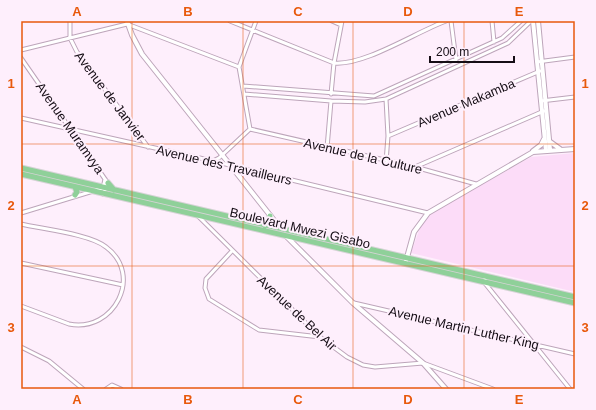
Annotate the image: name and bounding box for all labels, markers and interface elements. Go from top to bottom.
text: A [72,4,82,19]
text: B [183,4,193,19]
text: C [293,4,303,19]
text: D [403,4,413,19]
text: E [515,4,524,19]
scale bar [430,38,514,64]
text: 200 m [436,45,469,59]
street label: Avenue de Janvier [72,49,149,144]
street label: Avenue Makamba [415,75,518,130]
text: 1 [7,76,15,91]
text: 1 [581,76,589,91]
street label: Avenue Muramvya [33,79,108,177]
street label: Avenue de la Culture [302,135,424,177]
street label: Avenue des Travailleurs [155,142,294,188]
text: 2 [7,198,15,213]
text: 2 [581,198,589,213]
street label: Boulevard Mwezi Gisabo [228,205,372,251]
street label: Avenue de Bel Air [254,272,340,354]
street label: Avenue Martin Luther King [387,303,541,353]
text: 3 [7,320,15,335]
text: 3 [581,320,589,335]
text: A [72,392,82,407]
text: B [183,392,193,407]
text: C [293,392,303,407]
text: D [403,392,413,407]
text: E [515,392,524,407]

